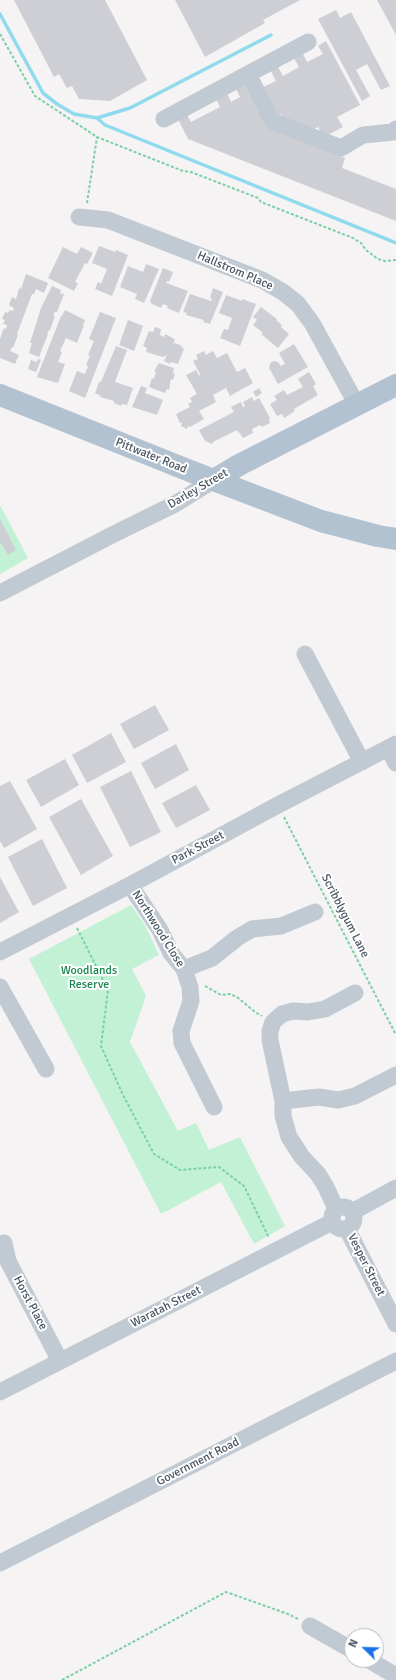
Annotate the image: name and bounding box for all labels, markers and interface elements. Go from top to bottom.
street label: Hallstrom Place [195,249,275,293]
street label: Pittwater Road [113,435,189,477]
street label: Darley Street [165,466,231,512]
street label: Park Street [169,828,227,868]
street label: Scribblygum Lane [318,872,372,960]
street label: Northwood Close [129,888,187,970]
park label: Woodlands Reserve [61,964,117,992]
street label: Vesper Street [344,1231,388,1299]
street label: Horst Place [10,1274,50,1332]
street label: Waratah Street [128,1283,204,1331]
street label: Government Road [154,1435,242,1489]
north arrow [344,1628,384,1668]
text: N [346,1637,361,1650]

